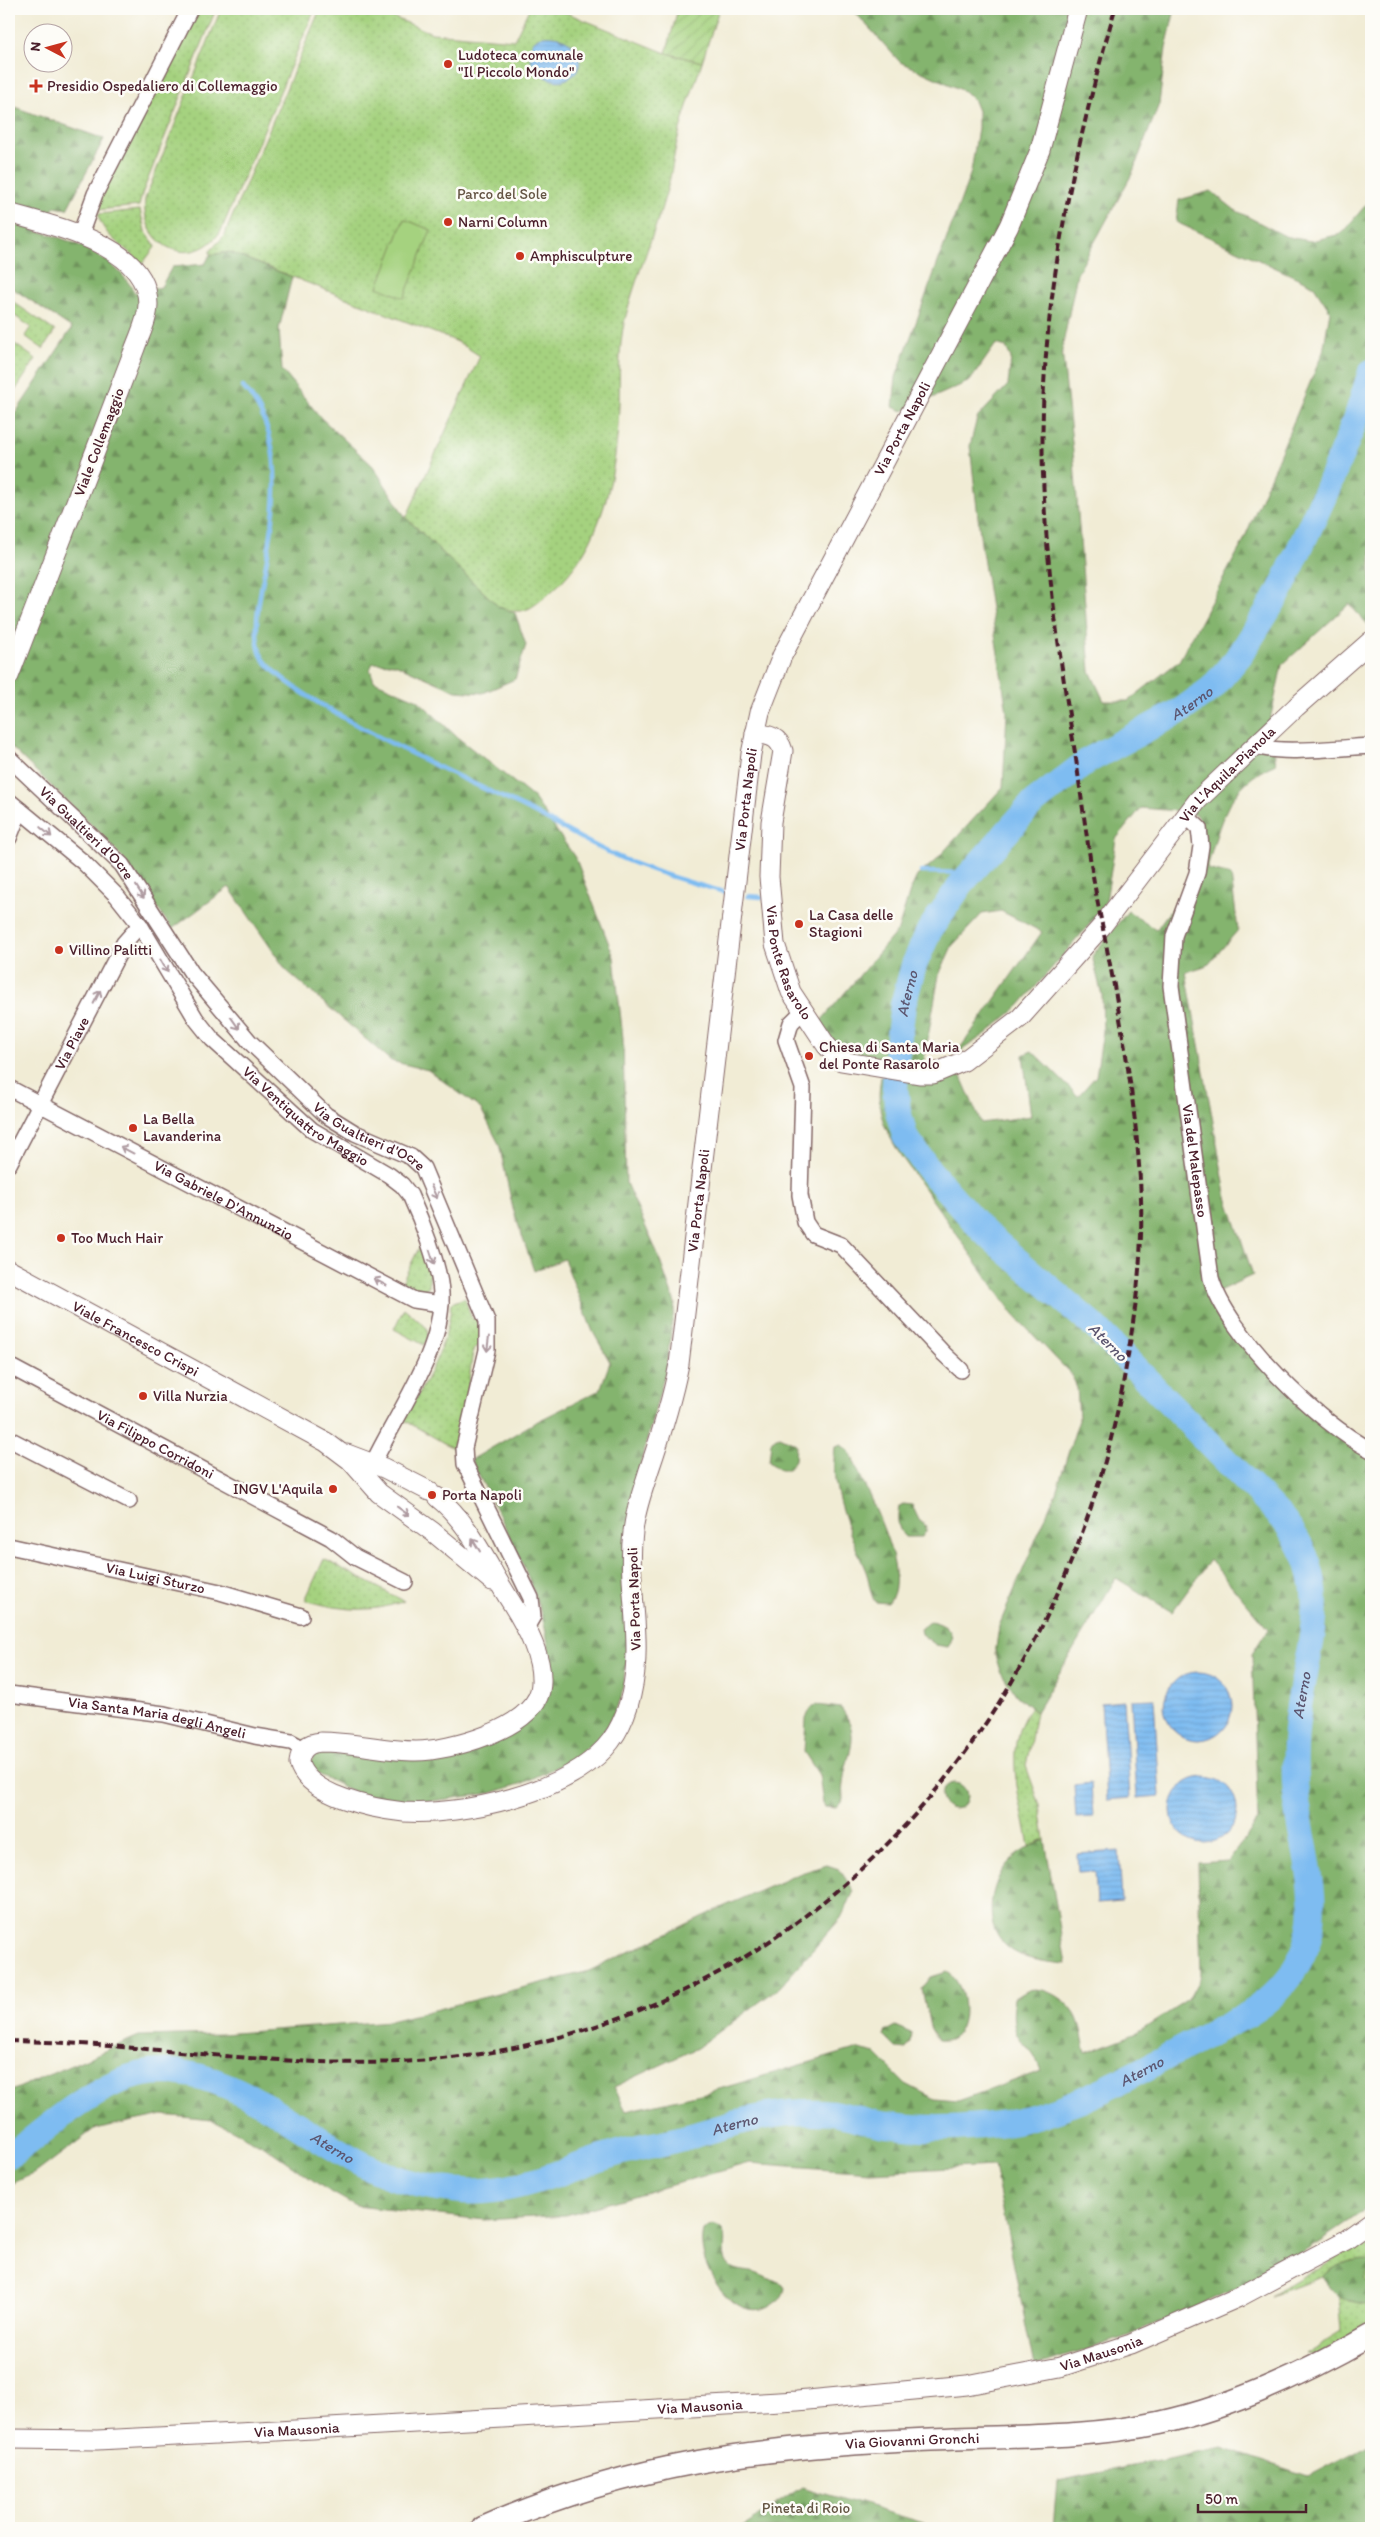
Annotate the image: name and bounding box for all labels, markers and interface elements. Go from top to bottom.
north arrow [22,22,72,72]
text: N [27,41,45,52]
place label: Ludoteca comunale "Il Piccolo Mondo" [458,46,583,81]
marker: Ludoteca comunale "Il Piccolo Mondo" [442,58,454,70]
place label: Presidio Ospedaliero di Collemaggio [47,77,278,95]
marker: Presidio Ospedaliero di Collemaggio [29,79,43,93]
park label: Parco del Sole [457,185,547,203]
place label: Narni Column [458,213,548,231]
marker: Narni Column [442,216,454,228]
place label: Amphisculpture [530,247,632,265]
marker: Amphisculpture [514,250,526,262]
street label: Via Porta Napoli [870,379,934,479]
street label: Viale Collemaggio [70,385,128,499]
water label: Aterno [1167,681,1217,724]
street label: Via L'Aquila-Pianola [1175,722,1279,826]
street label: Via Porta Napoli [731,746,761,852]
street label: Via Gualtieri d'Ocre [35,782,138,883]
one-way arrow [39,826,52,837]
one-way arrow [135,885,145,899]
street label: Via Ponte Rasarolo [763,905,816,1023]
place label: La Casa delle Stagioni [809,906,893,941]
marker: La Casa delle Stagioni [793,918,805,930]
place label: Villino Palitti [69,941,152,959]
marker: Villino Palitti [53,944,65,956]
one-way arrow [160,958,170,972]
water label: Aterno [892,967,922,1018]
one-way arrow [93,990,102,1005]
street label: Via Piave [50,1014,93,1073]
one-way arrow [230,1016,240,1030]
place label: Chiesa di Santa Maria del Ponte Rasarolo [819,1038,960,1073]
marker: Chiesa di Santa Maria del Ponte Rasarolo [803,1050,815,1062]
street label: Via Ventiquattro Maggio [239,1062,372,1170]
street label: Via Gualtieri d'Ocre [309,1098,429,1175]
street label: Via del Malepasso [1178,1103,1212,1219]
place label: La Bella Lavanderina [143,1110,222,1145]
marker: La Bella Lavanderina [127,1122,139,1134]
one-way arrow [120,1145,135,1154]
street label: Via Porta Napoli [683,1148,713,1253]
street label: Via Gabriele D'Annunzio [151,1156,296,1244]
one-way arrow [429,1184,439,1199]
place label: Too Much Hair [71,1229,163,1247]
marker: Too Much Hair [55,1232,67,1244]
one-way arrow [428,1249,437,1264]
one-way arrow [372,1277,387,1287]
street label: Viale Francesco Crispi [69,1297,202,1380]
water label: Aterno [1085,1319,1132,1366]
one-way arrow [483,1335,493,1351]
place label: Villa Nurzia [153,1387,228,1405]
marker: Villa Nurzia [137,1390,149,1402]
street label: Via Filippo Corridoni [94,1406,217,1483]
place label: INGV L'Aquila [233,1480,323,1498]
marker: INGV L'Aquila [327,1483,339,1495]
place label: Porta Napoli [442,1486,522,1504]
marker: Porta Napoli [426,1489,438,1501]
one-way arrow [396,1506,410,1516]
one-way arrow [471,1538,481,1552]
street label: Via Porta Napoli [623,1547,645,1651]
street label: Via Luigi Sturzo [104,1558,207,1598]
water label: Aterno [1288,1669,1315,1720]
street label: Via Santa Maria degli Angeli [67,1693,248,1742]
water label: Aterno [1116,2051,1167,2090]
water label: Aterno [709,2108,760,2139]
water label: Aterno [307,2127,358,2168]
street label: Via Mausonia [1058,2331,1145,2375]
street label: Via Mausonia [657,2395,743,2418]
street label: Via Mausonia [254,2418,340,2441]
street label: Via Giovanni Gronchi [844,2429,980,2453]
scale bar [1198,2482,1305,2514]
text: 50 m [1205,2490,1238,2508]
park label: Pineta di Roio [762,2499,850,2517]

